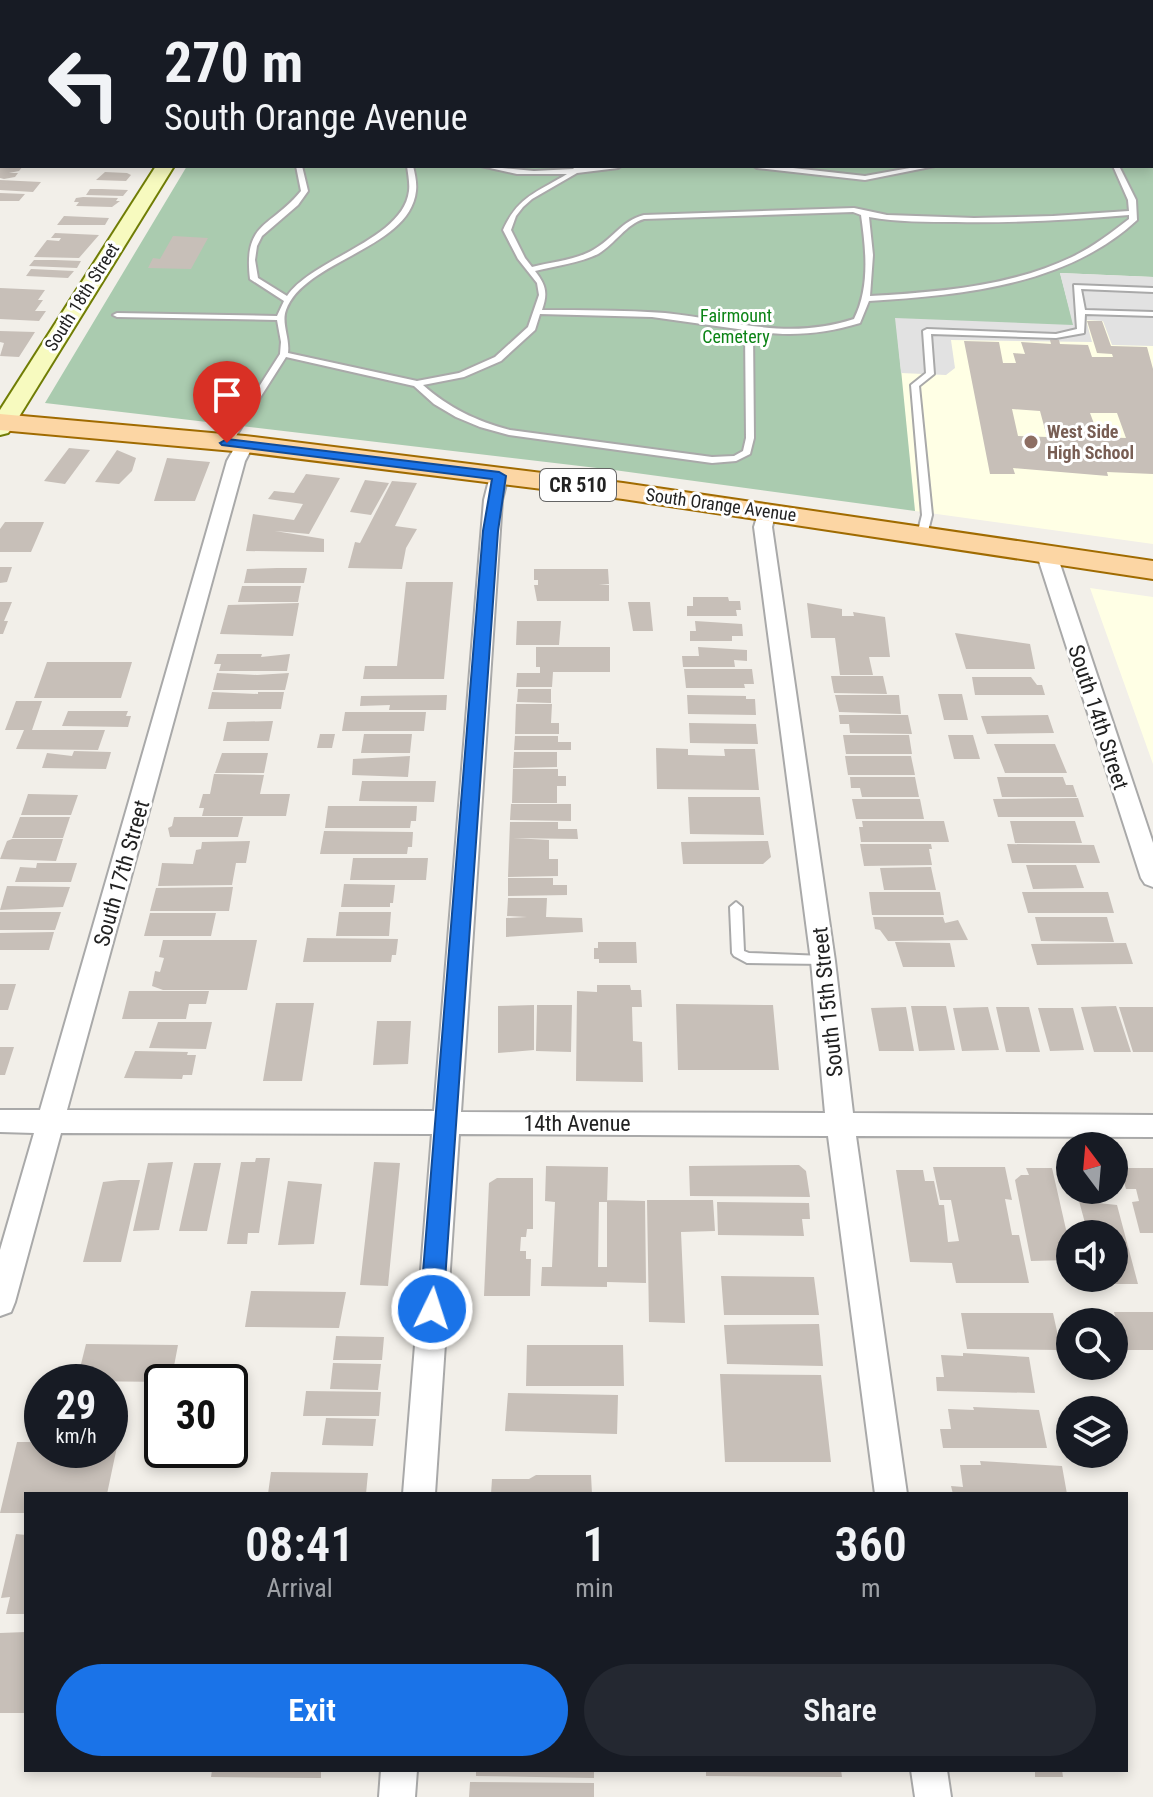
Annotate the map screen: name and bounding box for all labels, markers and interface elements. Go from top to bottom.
text: 270 m [164,30,303,96]
icon: left [32,32,136,136]
text: South Orange Avenue [164,97,468,139]
street label: South 18th Street [40,239,123,355]
park label: Fairmount Cemetery [700,305,772,347]
pin [193,361,261,443]
icon: arrive [205,373,249,417]
place label: West Side High School [1047,421,1134,463]
marker: West Side High School [1022,433,1040,451]
road number: CR 510 [540,469,616,501]
street label: South Orange Avenue [644,484,798,525]
street label: South 14th Street [1063,642,1134,793]
street label: South 17th Street [89,797,154,949]
street label: South 15th Street [807,926,848,1078]
street label: 14th Avenue [523,1111,631,1136]
north arrow [1056,1132,1128,1204]
map controls [1056,1132,1128,1468]
button: sound [1056,1220,1128,1292]
position arrow [390,1267,474,1351]
button: search [1056,1308,1128,1380]
speed limit sign: 30 [144,1364,248,1468]
text: 29 [56,1382,96,1429]
button: layers [1056,1396,1128,1468]
text: km/h [55,1424,97,1448]
text: 08:41 [245,1516,354,1573]
text: 1 [582,1516,606,1573]
text: 360 [835,1516,907,1573]
text: Arrival [267,1573,333,1603]
text: min [575,1573,613,1603]
text: m [861,1573,881,1603]
button: Exit [56,1664,568,1756]
button: Share [584,1664,1096,1756]

